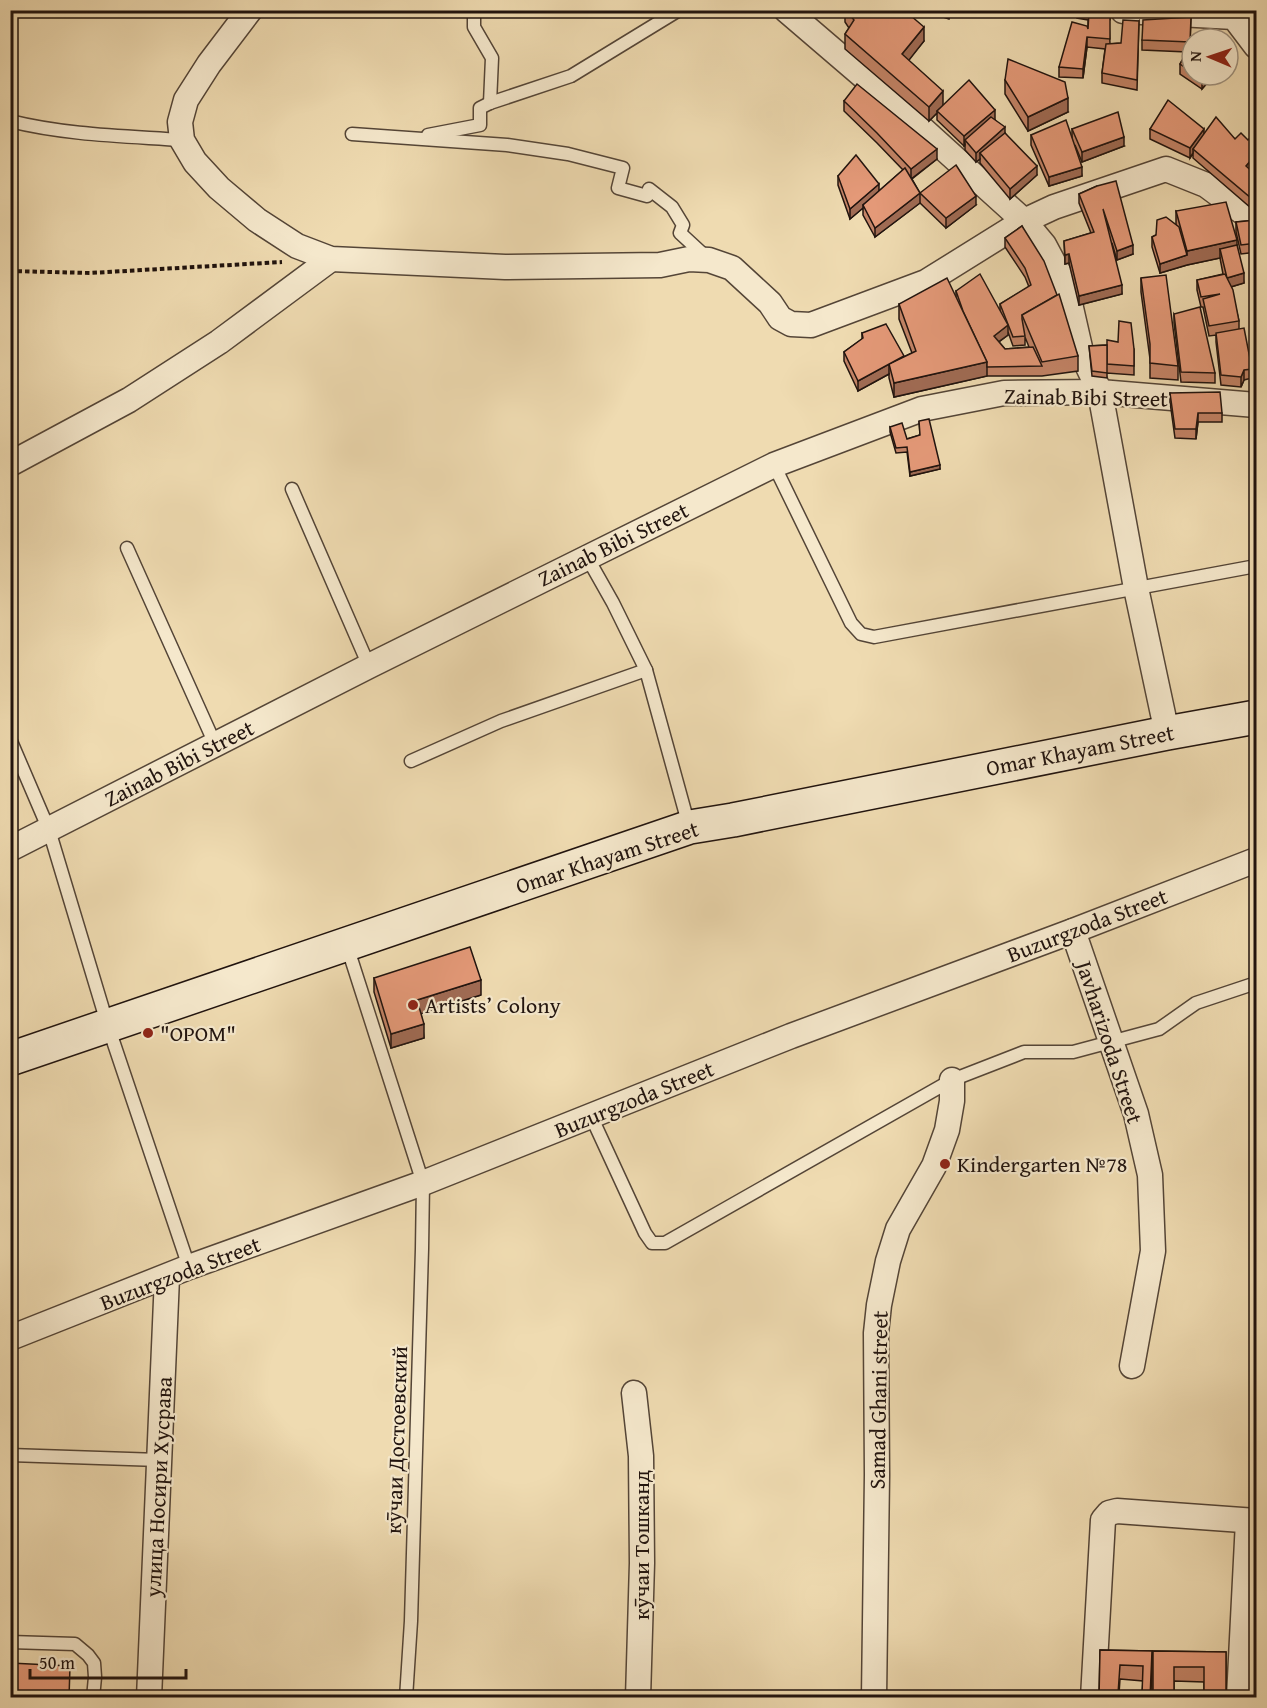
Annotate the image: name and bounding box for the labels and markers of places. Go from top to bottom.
place label: Artists’ Colony [425,989,561,1021]
marker: Artists’ Colony [406,998,420,1012]
place label: "OPOM" [160,1017,236,1049]
marker: "OPOM" [141,1026,155,1040]
place label: Kindergarten №78 [957,1148,1127,1180]
marker: Kindergarten №78 [938,1157,952,1171]

